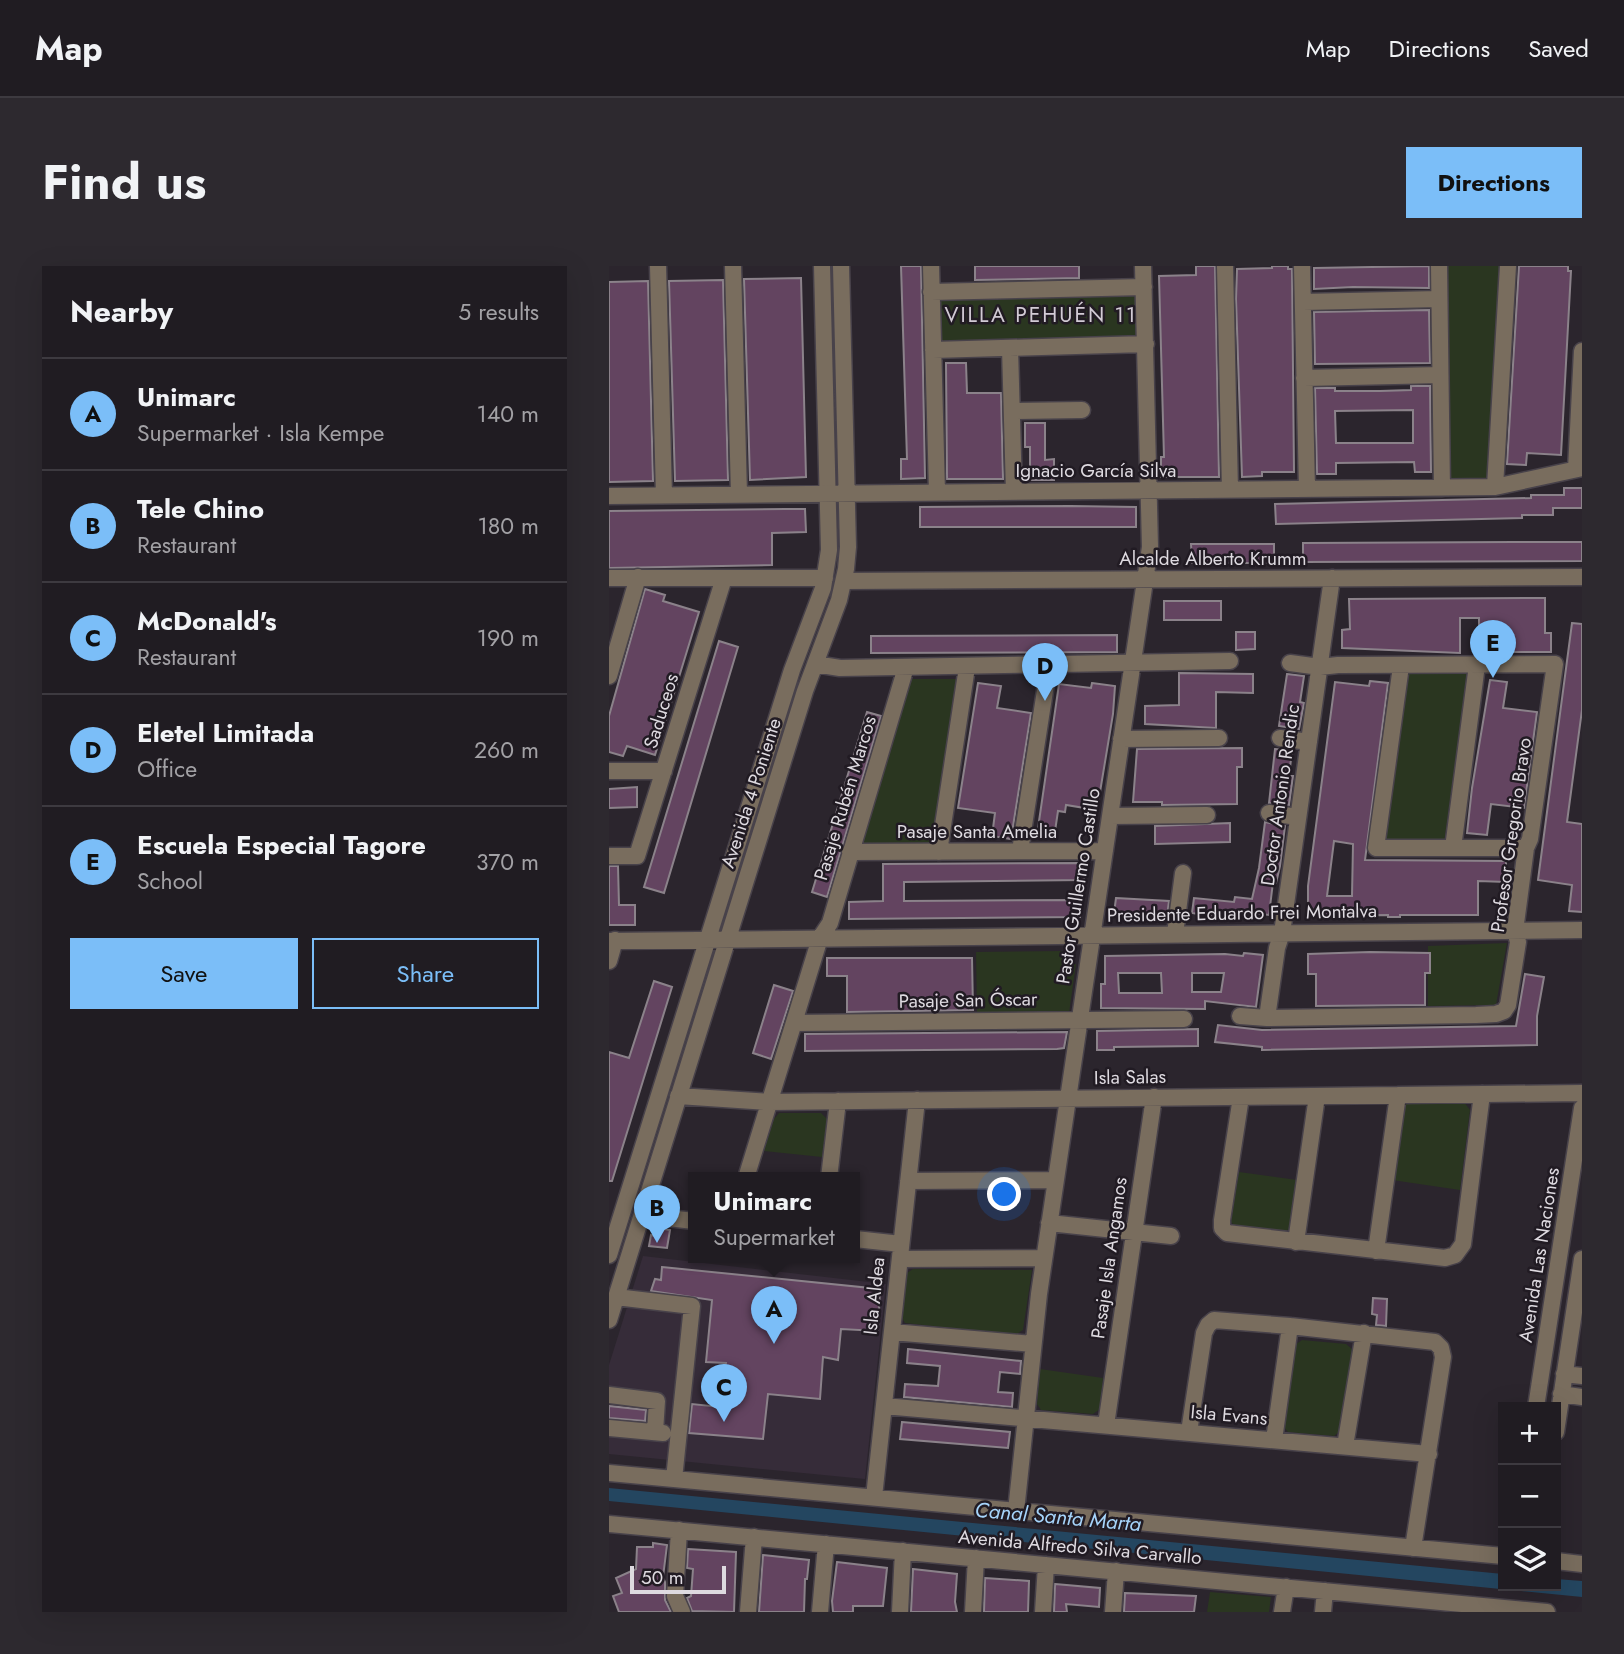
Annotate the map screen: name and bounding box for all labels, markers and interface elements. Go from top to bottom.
text: Map [35,25,103,72]
text: Map [1306,31,1351,66]
text: Directions [1389,31,1490,66]
text: Saved [1528,31,1589,66]
text: Find us [42,147,206,217]
button: Directions [1406,147,1582,218]
text: Nearby [70,290,173,333]
text: 5 results [458,295,539,329]
district label: VILLA PEHUÉN 11 [945,300,1137,330]
text: Unimarc [137,378,236,416]
text: A [85,397,101,431]
text: 140 m [477,397,539,431]
text: Supermarket · Isla Kempe [137,416,384,450]
street label: Ignacio García Silva [1016,457,1176,484]
text: Tele Chino [137,490,264,528]
text: B [85,509,101,543]
text: 180 m [477,509,539,543]
text: Restaurant [137,528,236,562]
street label: Alcalde Alberto Krumm [1119,545,1307,572]
text: McDonald's [137,602,277,640]
pin: E [1470,620,1516,678]
text: C [85,621,101,655]
text: 190 m [477,621,539,655]
text: Restaurant [137,640,236,674]
pin: D [1022,643,1068,701]
street label: Saduceos [637,670,685,752]
street label: Doctor Antonio Rendic [1254,702,1306,888]
street label: Pasaje Rubén Marcos [807,712,883,884]
text: Eletel Limitada [137,714,314,752]
street label: Avenida 4 Poniente [714,714,788,871]
text: D [85,733,101,767]
text: 260 m [474,733,539,767]
street label: Profesor Gregorio Bravo [1484,736,1538,934]
text: Office [137,752,197,786]
street label: Pastor Guillermo Castillo [1049,786,1107,986]
street label: Pasaje Santa Amelia [897,818,1057,845]
text: Escuela Especial Tagore [137,826,426,864]
text: E [86,845,100,879]
text: 370 m [476,845,539,879]
text: School [137,864,203,898]
street label: Presidente Eduardo Frei Montalva [1107,897,1377,929]
button: Save [70,938,298,1009]
button: Share [312,938,539,1009]
street label: Pasaje San Óscar [898,985,1038,1015]
street label: Isla Salas [1094,1063,1167,1091]
street label: Avenida Las Naciones [1512,1165,1566,1344]
popup [688,1172,860,1263]
street label: Pasaje Isla Angamos [1084,1175,1134,1341]
your location [987,1177,1021,1211]
text: Unimarc [713,1182,812,1220]
pin: B [634,1185,680,1243]
text: Supermarket [713,1220,835,1254]
street label: Isla Aldea [856,1256,892,1336]
pin: A [751,1286,797,1344]
pin: C [701,1364,747,1422]
street label: Isla Evans [1189,1398,1269,1432]
map controls [1498,1402,1561,1591]
button: + [1498,1402,1561,1465]
button: − [1498,1465,1561,1528]
water label: Canal Santa Marta [974,1495,1143,1539]
street label: Avenida Alfredo Silva Carvallo [957,1523,1203,1571]
button: layers [1498,1528,1561,1591]
scale bar [630,1563,726,1595]
text: 50 m [641,1564,684,1591]

